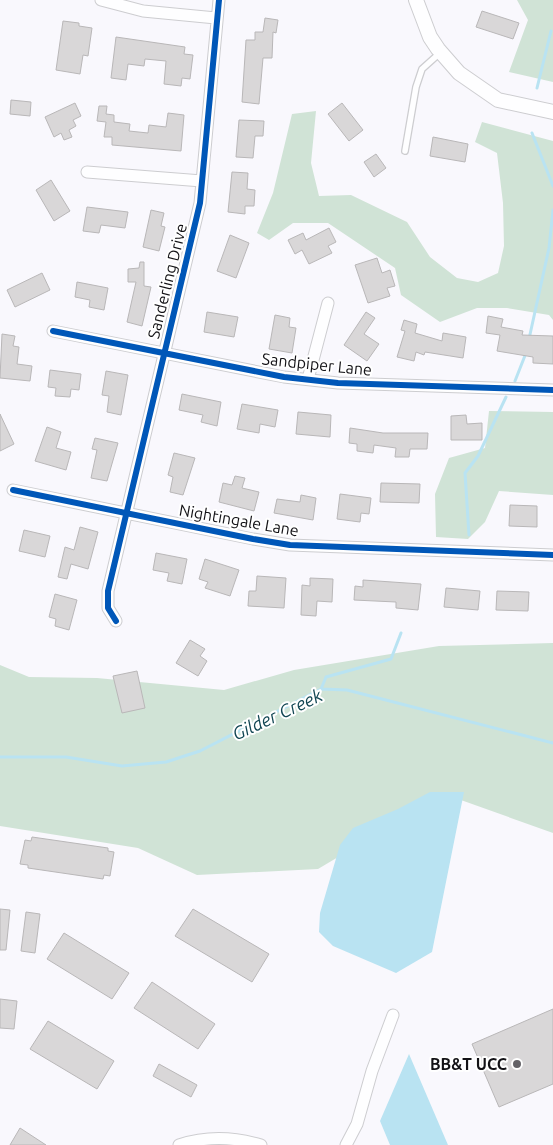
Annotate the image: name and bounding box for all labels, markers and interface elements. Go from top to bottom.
street label: Sanderling Drive [144,222,190,340]
street label: Sandpiper Lane [261,349,373,379]
street label: Nightingale Lane [178,501,300,539]
water label: Gilder Creek [229,684,326,744]
place label: BB&T UCC [430,1055,507,1073]
marker: BB&T UCC [511,1058,523,1070]

